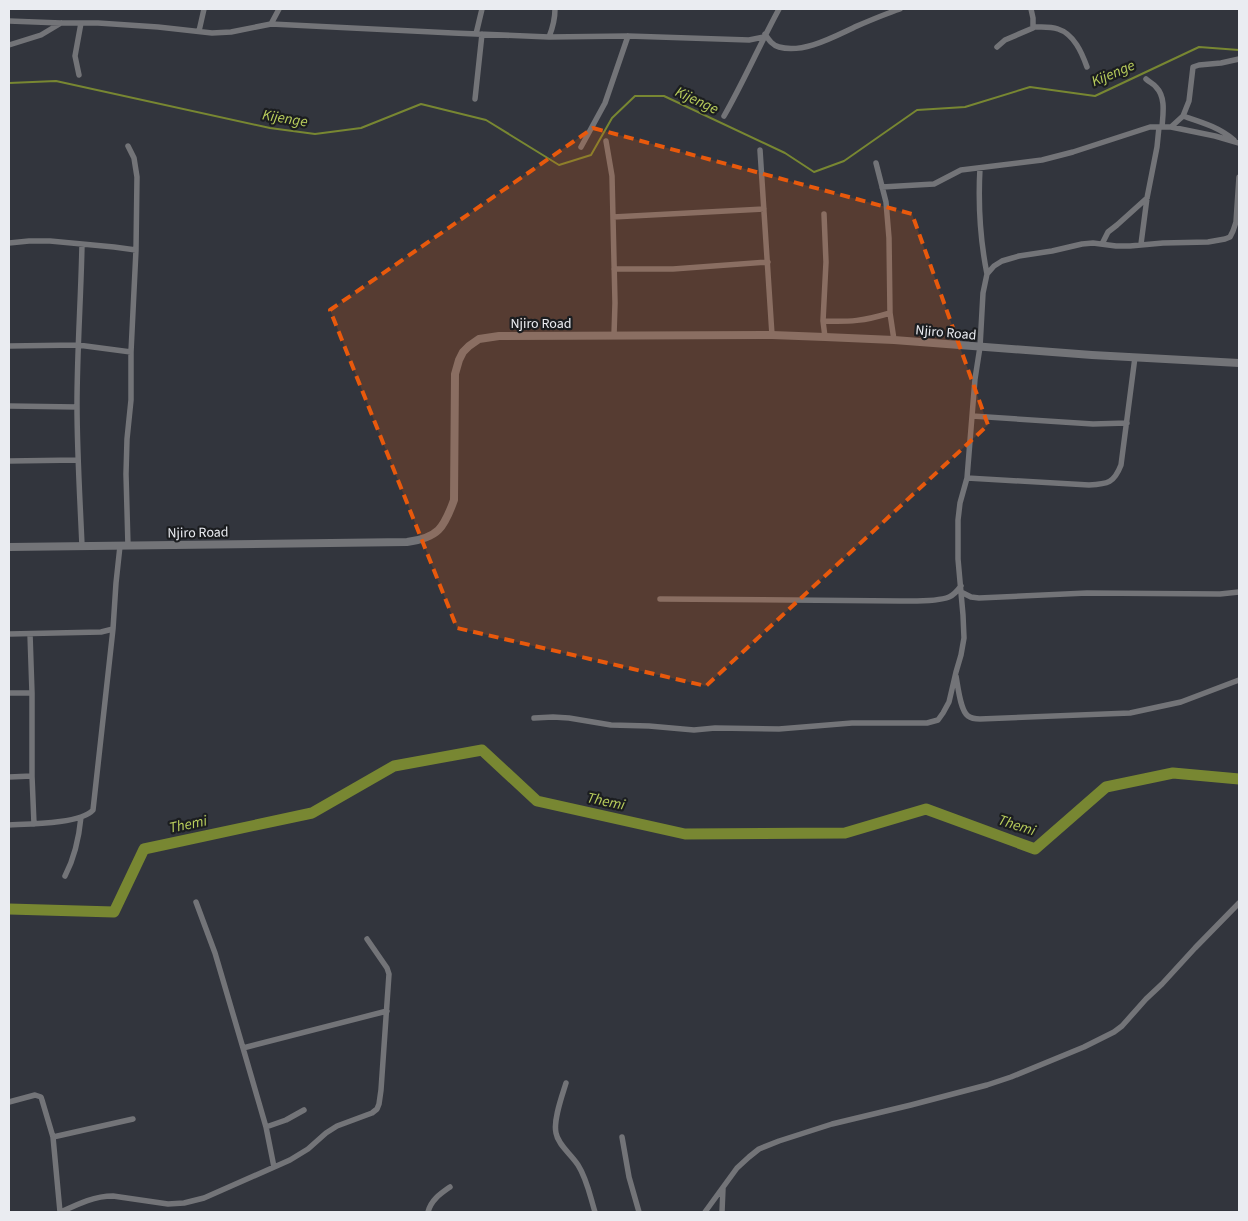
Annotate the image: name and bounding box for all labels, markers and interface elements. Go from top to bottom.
water label: Kijenge [1088,55,1138,92]
water label: Kijenge [672,81,722,120]
water label: Kijenge [261,105,309,132]
street label: Njiro Road [510,314,572,334]
street label: Njiro Road [915,320,977,346]
street label: Njiro Road [167,522,229,544]
water label: Themi [585,787,627,816]
water label: Themi [167,810,209,839]
water label: Themi [995,810,1039,842]

